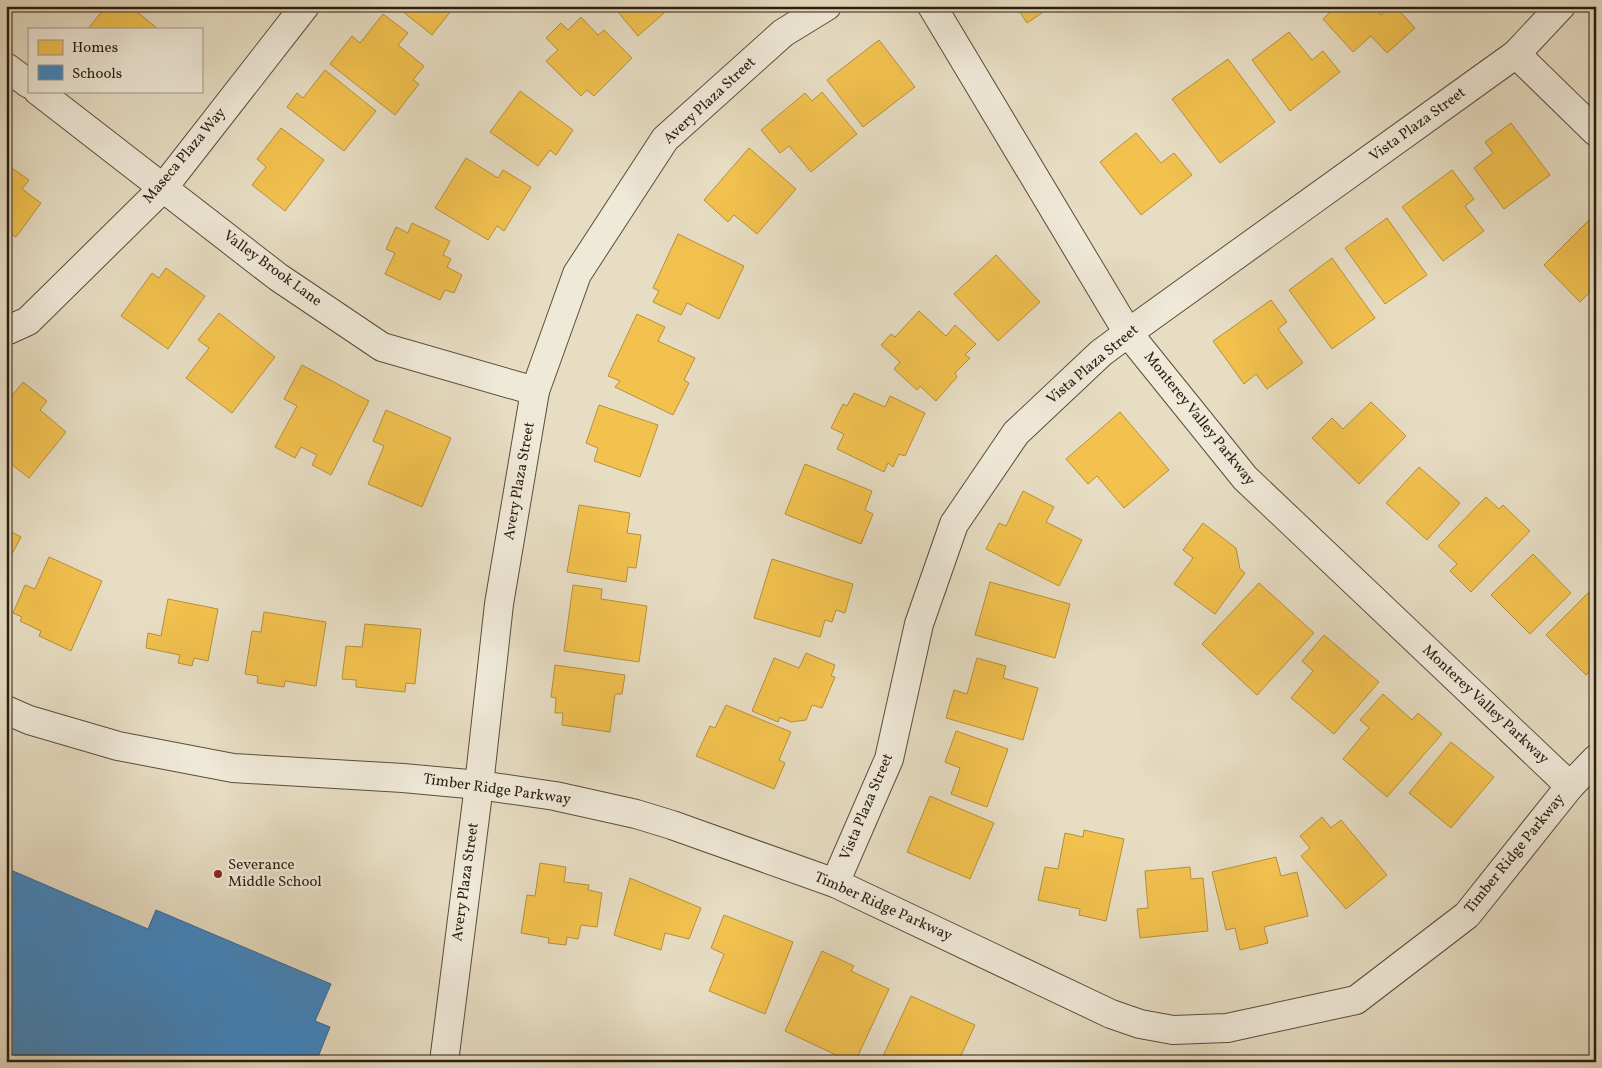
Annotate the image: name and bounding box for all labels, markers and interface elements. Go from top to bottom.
legend [28,28,202,92]
text: Homes [72,38,118,59]
street label: Avery Plaza Street [659,53,761,149]
text: Schools [72,64,122,85]
street label: Vista Plaza Street [1366,83,1470,167]
street label: Maseca Plaza Way [139,103,231,209]
street label: Valley Brook Lane [218,226,326,312]
street label: Vista Plaza Street [1043,320,1143,410]
street label: Monterey Valley Parkway [1138,348,1260,490]
street label: Avery Plaza Street [499,420,541,542]
street label: Monterey Valley Parkway [1417,640,1553,770]
street label: Vista Plaza Street [835,750,899,864]
street label: Timber Ridge Parkway [422,769,572,811]
street label: Timber Ridge Parkway [1460,790,1570,918]
street label: Avery Plaza Street [447,821,485,943]
place label: Severance Middle School [228,855,322,893]
street label: Timber Ridge Parkway [811,867,955,947]
marker: Severance Middle School [212,868,224,880]

